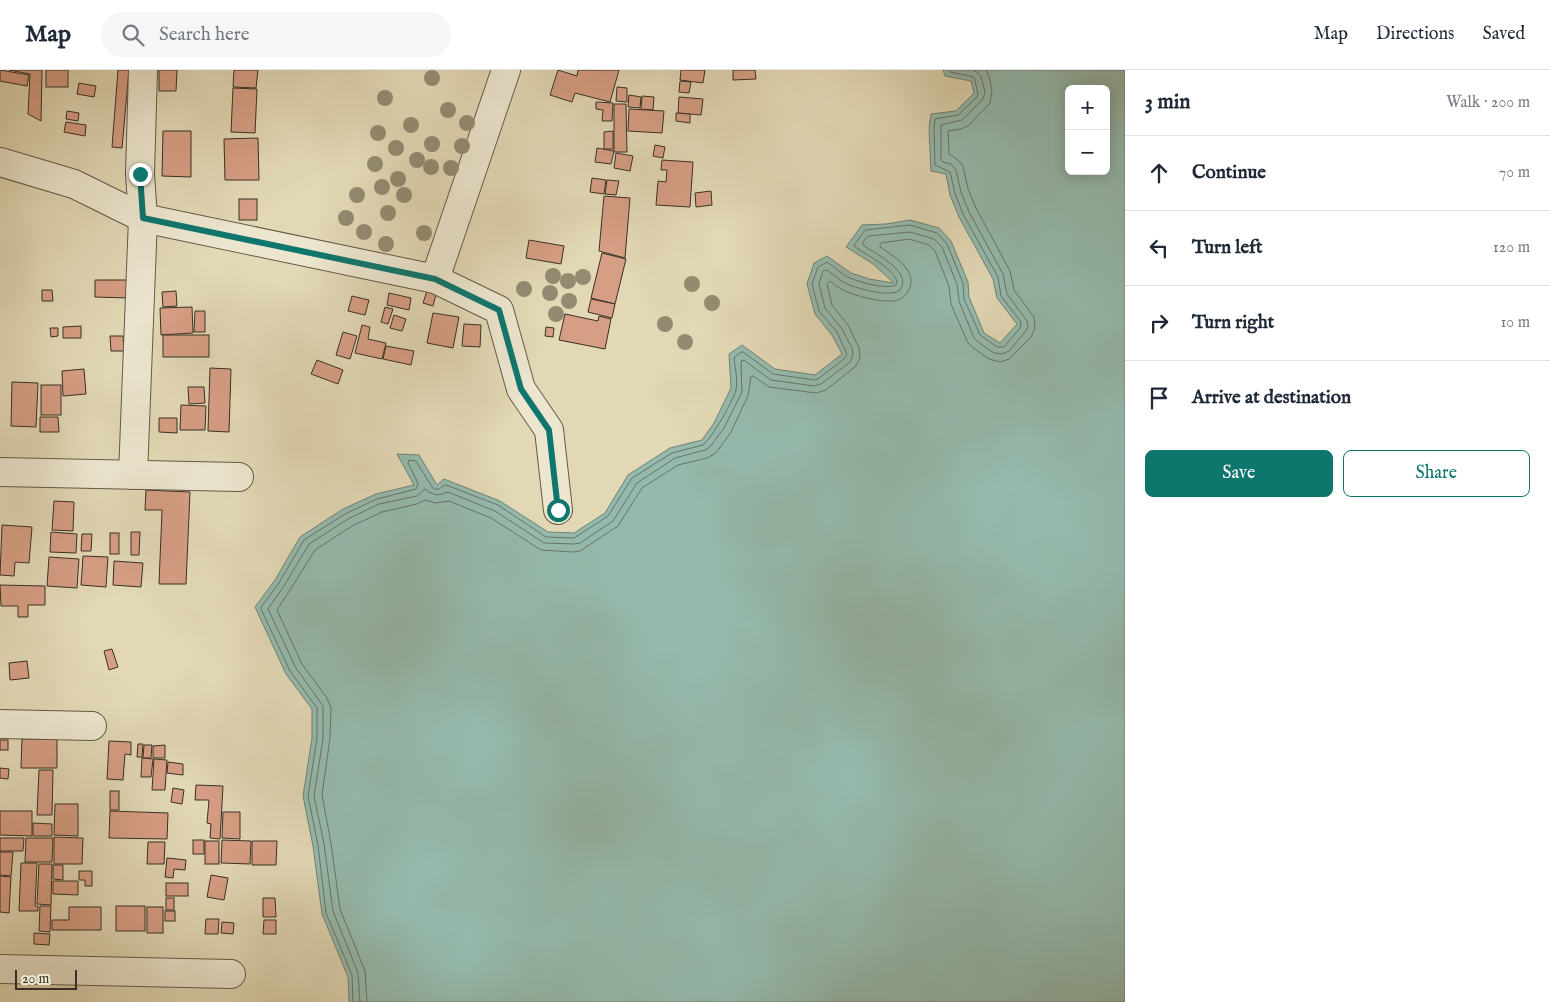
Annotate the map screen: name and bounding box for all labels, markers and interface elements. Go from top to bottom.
search box [101,12,451,57]
text: Map [25,19,71,50]
icon: search [119,21,147,49]
text: Search here [159,23,250,47]
text: Map [1314,23,1348,46]
text: Directions [1376,23,1454,46]
text: Saved [1482,23,1525,46]
map controls [1065,85,1110,175]
button: + [1065,85,1110,130]
text: 3 min [1145,89,1190,116]
text: Walk · 200 m [1446,93,1530,113]
button: − [1065,130,1110,175]
icon: ahead [1145,159,1173,187]
text: Continue [1192,161,1266,185]
route end [129,163,152,186]
text: 70 m [1499,163,1530,183]
icon: left [1145,234,1173,262]
text: Turn left [1192,236,1263,260]
text: 120 m [1493,238,1530,258]
icon: right [1145,309,1173,337]
text: Turn right [1192,311,1274,335]
text: 10 m [1500,313,1530,333]
icon: arrive [1145,384,1173,412]
text: Arrive at destination [1192,386,1351,410]
button: Save [1145,450,1333,497]
button: Share [1343,450,1530,497]
route start [547,499,570,522]
scale bar [15,967,78,990]
text: 20 m [22,970,49,988]

